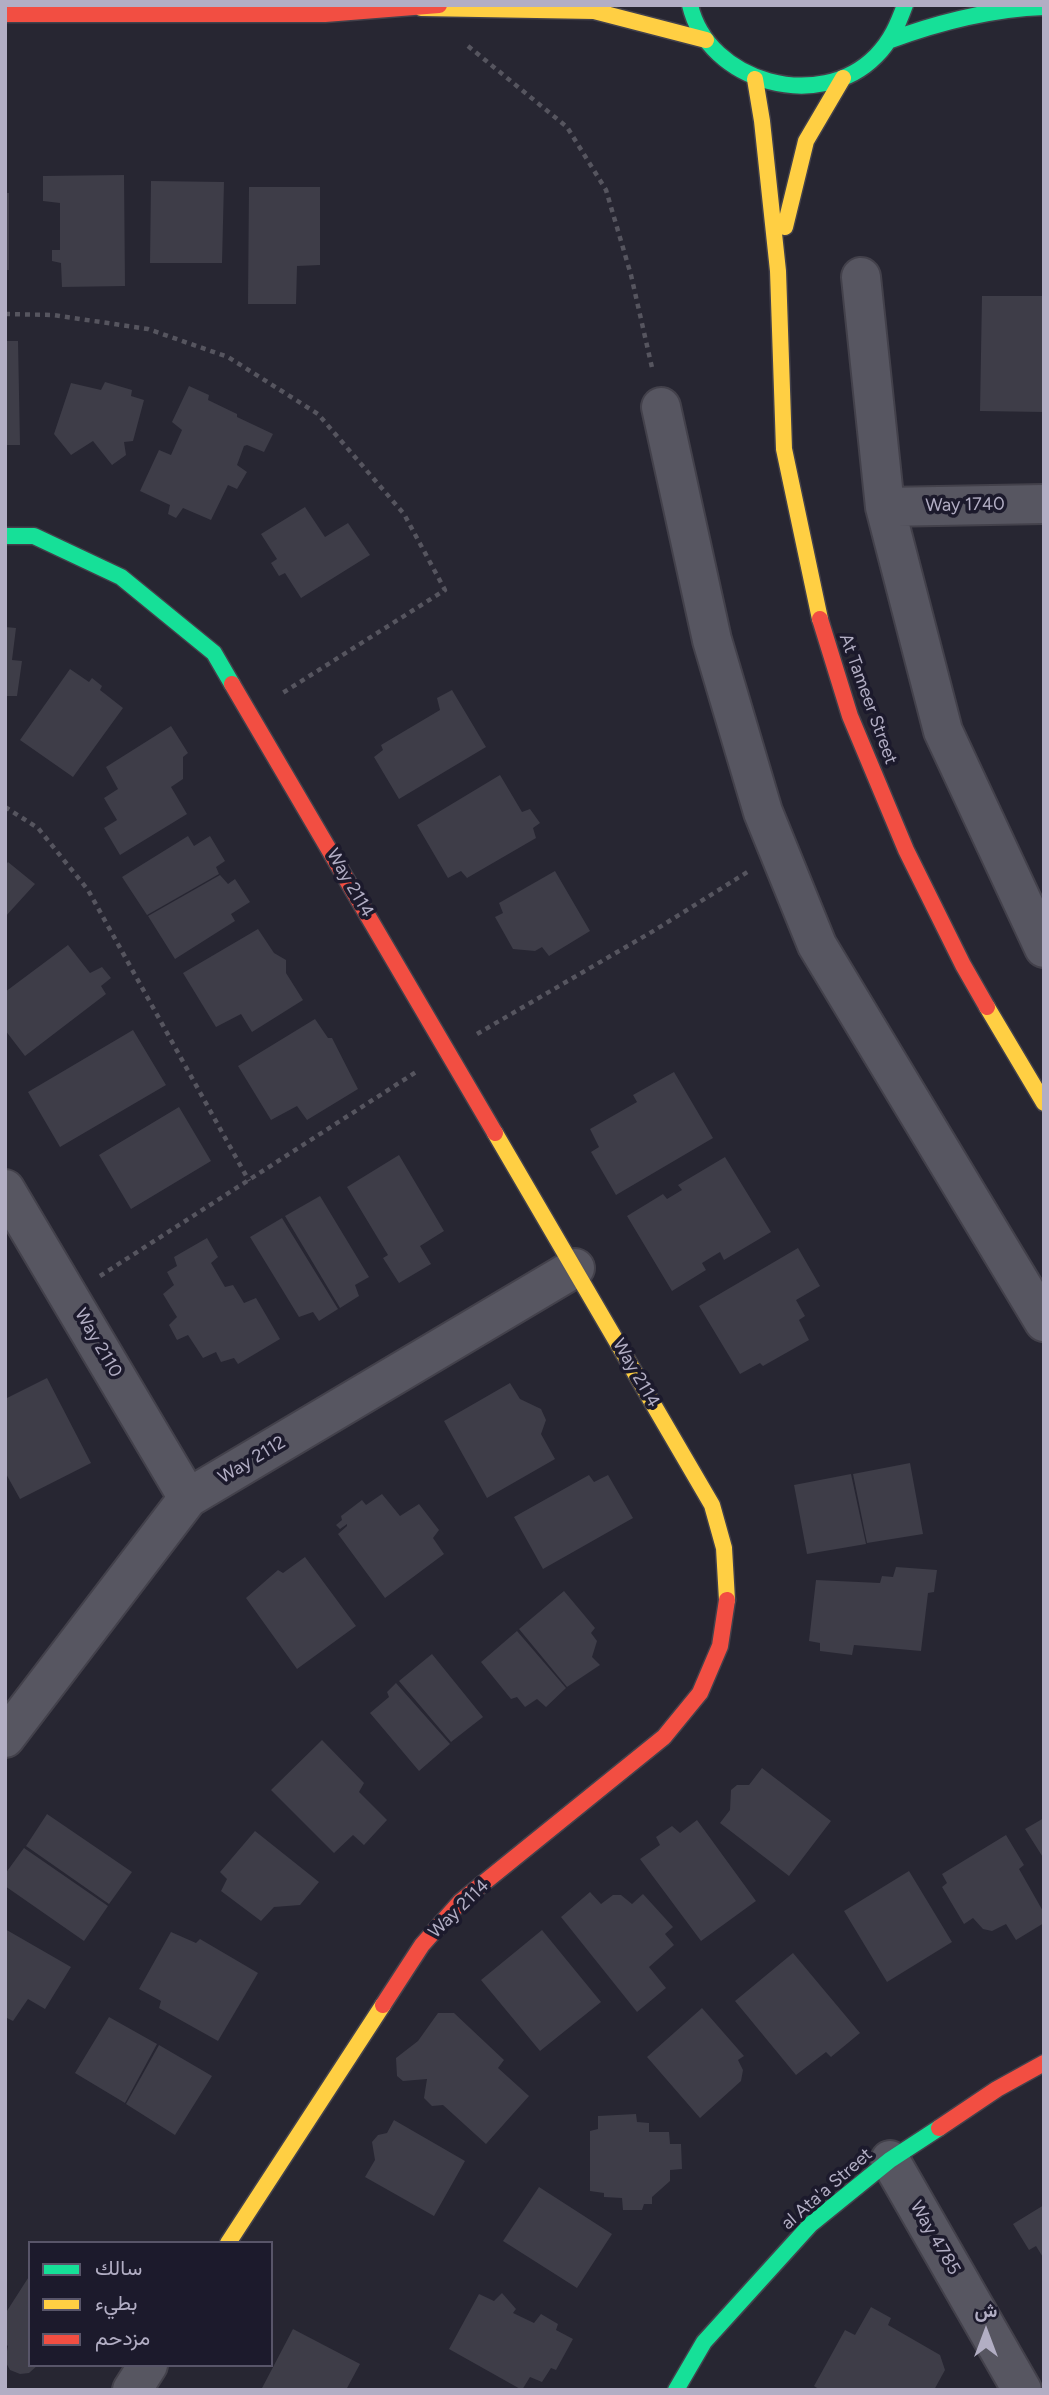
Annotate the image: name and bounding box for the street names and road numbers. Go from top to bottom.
street label: Way 1740 [925,494,1005,516]
street label: At Tameer Street [834,631,902,767]
street label: Way 2114 [322,845,378,921]
street label: Way 2110 [70,1305,126,1381]
street label: Way 2114 [608,1335,664,1411]
street label: Way 2112 [215,1432,289,1488]
street label: Way 2114 [424,1875,494,1943]
street label: al Ata'a Street [777,2144,877,2234]
street label: Way 4785 [905,2197,965,2279]

